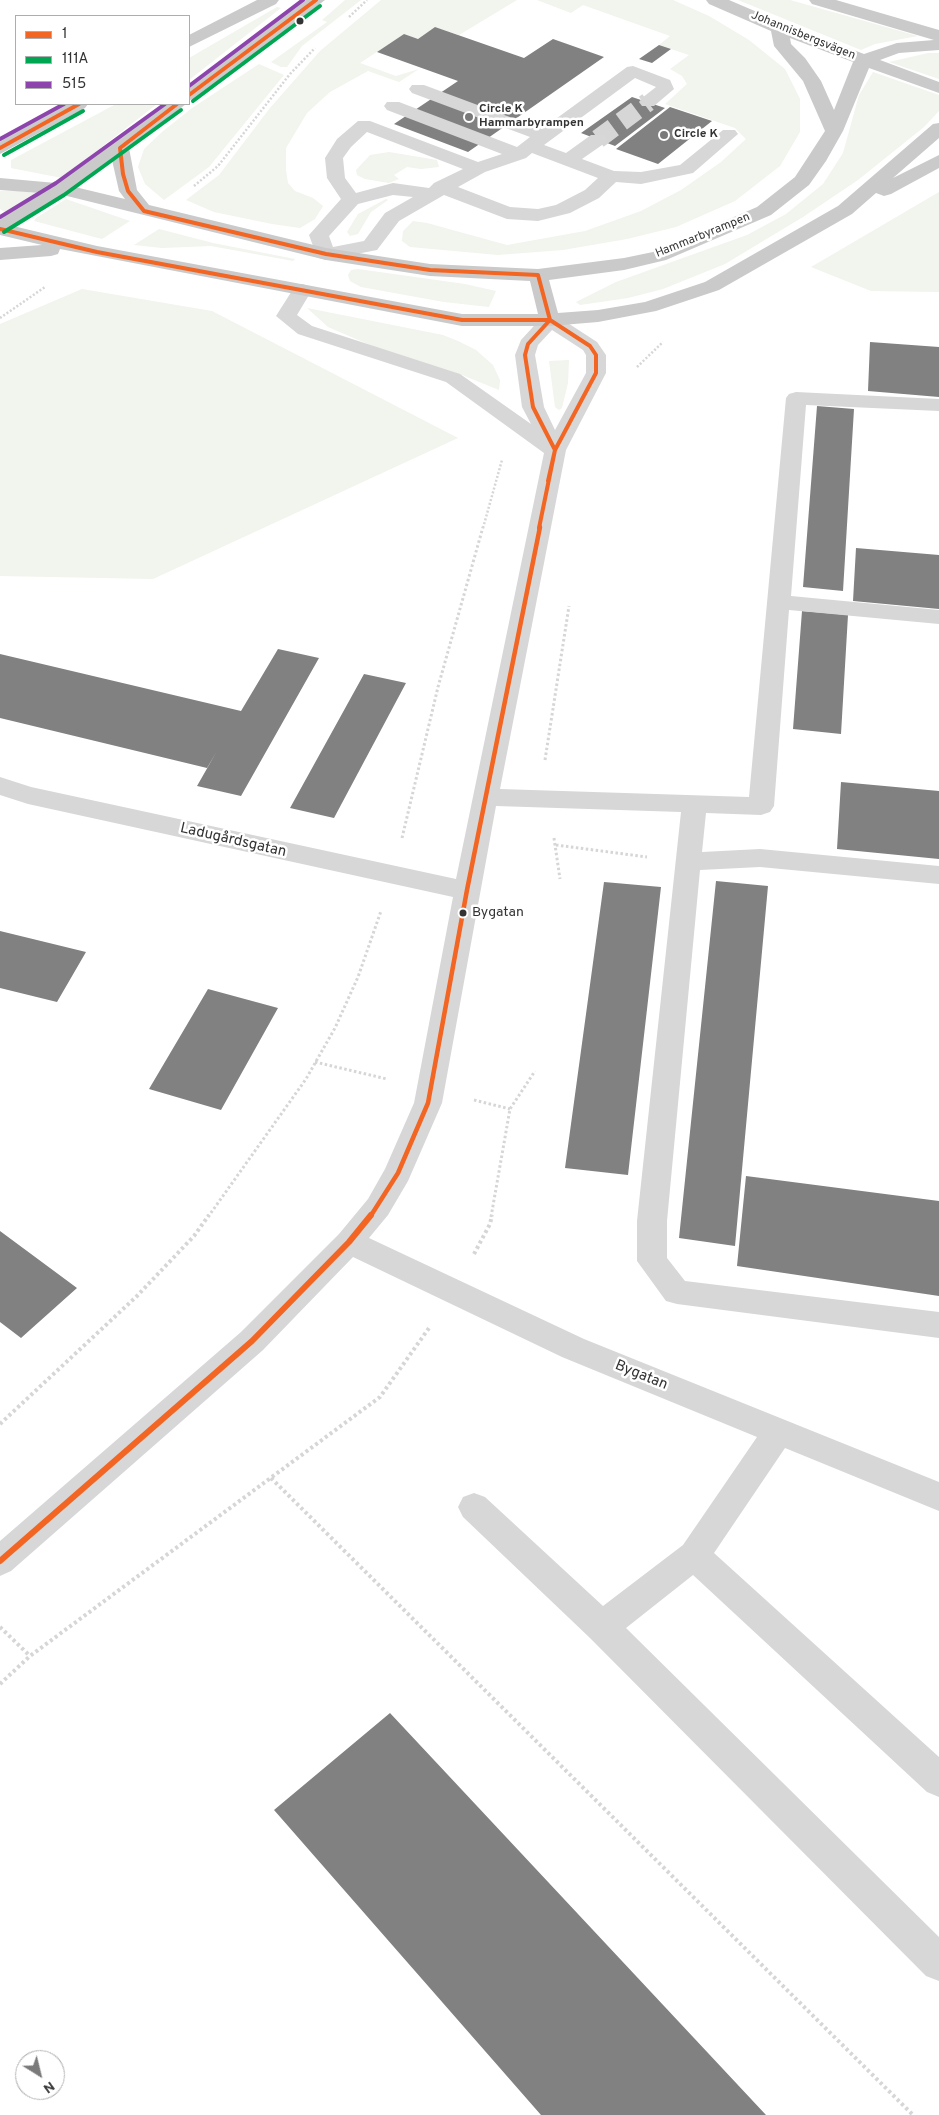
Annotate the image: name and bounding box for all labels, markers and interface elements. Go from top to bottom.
street label: Johannisbergsvägen [749,9,857,63]
legend [15,15,190,105]
unlabelled marker [295,16,305,26]
text: 1 [62,25,68,44]
text: 111A [62,50,89,69]
text: 515 [62,75,86,94]
place label: Circle K Hammarbyrampen [479,103,584,131]
marker: Circle K Hammarbyrampen [463,111,475,123]
place label: Circle K [674,128,718,142]
marker: Circle K [658,129,670,141]
street label: Hammarbyrampen [654,210,752,262]
street label: Ladugårdsgatan [178,820,288,862]
place label: Bygatan [472,905,524,921]
marker: Bygatan [458,908,468,918]
street label: Bygatan [612,1357,670,1395]
north arrow [15,2050,65,2100]
text: N [39,2077,58,2097]

